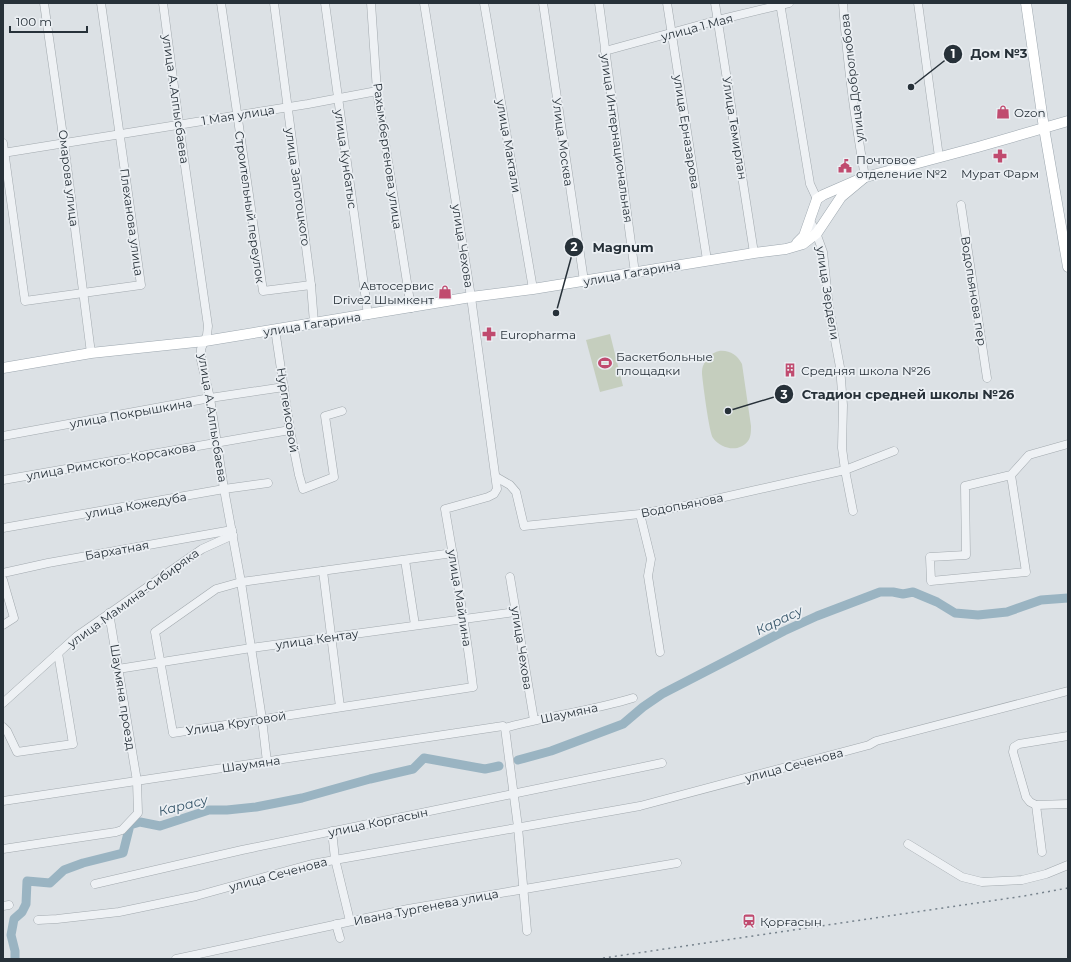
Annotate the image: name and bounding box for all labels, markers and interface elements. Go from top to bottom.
scale bar [10,8,87,34]
street label: улица 1 Мая [658,10,735,44]
street label: улица Добролюбова [837,13,867,144]
text: 100 m [16,14,52,29]
street label: улица А.Алпысбаева [159,32,192,165]
callout: Дом №3 [943,41,1036,66]
text: Дом №3 [971,45,1028,61]
text: 1 [951,46,955,61]
street label: улица Интернациональная [598,51,636,224]
street label: улица Ерназарова [670,73,703,190]
street label: Улица Темирлан [719,75,751,181]
street label: Рахымбергенова улица [370,82,406,230]
street label: улица Мактали [493,97,525,194]
street label: Улица Москва [549,97,577,187]
street label: 1 Мая улица [200,102,276,128]
shop icon: Ozon [995,104,1011,120]
place label: Ozon [1014,105,1046,120]
street label: улица Кунбатыс [331,107,360,210]
street label: улица Запотоцкого [282,126,314,247]
street label: Омарова улица [56,129,82,227]
street label: Строительный переулок [232,130,268,284]
pharmacy icon: Мурат Фарм [992,148,1008,164]
place label: Почтовое отделение №2 [856,152,947,181]
public building icon: Почтовое отделение №2 [837,158,853,174]
place label: Мурат Фарм [961,166,1039,181]
street label: Плеханова улица [117,167,147,277]
street label: улица Чехова [449,202,477,289]
callout: Magnum [564,235,661,260]
street label: Водопьянова пер [958,235,990,347]
text: 2 [570,239,578,254]
text: Magnum [592,239,654,255]
street label: улица Зердели [813,244,843,341]
street label: улица Гагарина [581,257,682,289]
place label: Автосервис Drive2 Шымкент [333,278,434,307]
shop icon: Автосервис Drive2 Шымкент [437,284,453,300]
street label: улица Гагарина [261,309,362,339]
pharmacy icon: Europharma [481,326,497,342]
place label: Europharma [500,327,576,342]
place label: Баскетбольные площадки [616,349,713,378]
street label: улица А.Алпысбаева [195,352,231,483]
sports icon: Баскетбольные площадки [597,355,613,371]
building icon: Средняя школа №26 [782,362,798,378]
place label: Средняя школа №26 [801,363,931,378]
street label: Нурпеисовой [274,366,302,454]
callout: Стадион средней школы №26 [774,382,1022,407]
text: Стадион средней школы №26 [802,386,1015,402]
text: 3 [779,387,788,402]
street label: улица Покрышкина [68,395,193,431]
street label: улица Римского-Корсакова [24,439,197,483]
street label: улица Кожедуба [83,489,188,521]
street label: Водопьянова [639,490,725,520]
street label: Бархатная [84,537,150,563]
street label: улица Мамина-Сибиряка [64,545,202,651]
street label: улица Майлина [445,547,475,648]
water label: Карасу [753,601,806,638]
street label: улица Чехова [508,604,536,691]
street label: улица Кентау [274,626,360,652]
street label: Шаумяна проезд [107,643,139,751]
street label: Шаумяна [539,700,599,726]
street label: Улица Круговой [185,708,287,738]
street label: улица Сеченова [742,745,845,786]
street label: Шаумяна [221,752,281,776]
water label: Карасу [157,791,210,819]
street label: улица Коргасын [326,804,429,840]
street label: улица Сеченова [226,854,329,895]
street label: Ивана Тургенева улица [352,886,500,928]
station icon: Қорғасын [741,913,757,929]
place label: Қорғасын [760,914,822,929]

